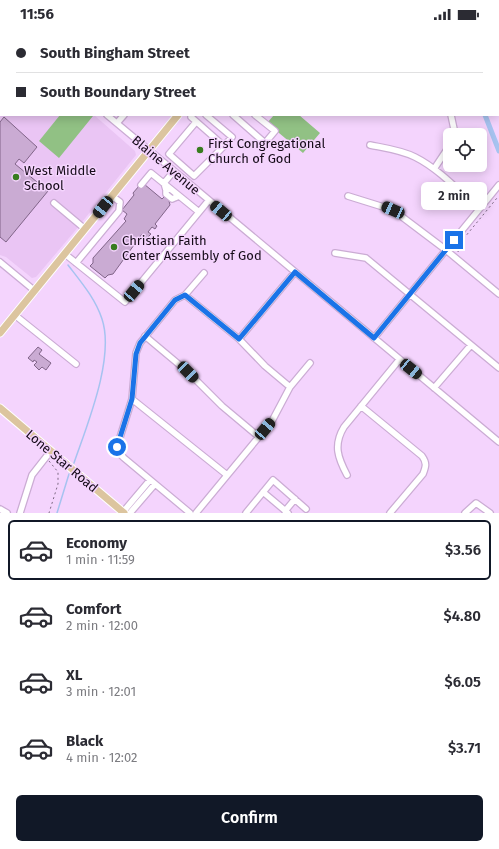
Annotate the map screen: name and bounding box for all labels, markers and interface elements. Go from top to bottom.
text: 11:56 [20,5,54,23]
text: South Bingham Street [40,44,190,62]
text: South Boundary Street [40,83,196,101]
map controls [443,128,487,172]
button: locate [443,128,487,172]
street label: Blaine Avenue [129,132,203,198]
place label: First Congregational Church of God [208,136,325,166]
marker: First Congregational Church of God [195,145,205,155]
place label: West Middle School [24,163,96,193]
marker: West Middle School [11,172,21,182]
callout: 2 min [421,182,487,210]
text: 2 min [438,188,470,203]
car [91,194,115,220]
car [208,199,234,223]
car [380,200,406,220]
route end [445,231,463,249]
place label: Christian Faith Center Assembly of God [122,233,262,263]
marker: Christian Faith Center Assembly of God [109,242,119,252]
car [122,278,146,304]
car [398,357,424,381]
car [175,359,201,385]
car [253,416,277,442]
street label: Lone Star Road [23,427,101,495]
route start [108,438,126,456]
icon: car [18,532,54,568]
text: Economy [66,534,127,552]
text: $3.56 [445,541,481,559]
text: 1 min · 11:59 [66,552,135,567]
icon: car [18,598,54,634]
text: Comfort [66,600,122,618]
text: $4.80 [444,607,481,625]
text: 2 min · 12:00 [66,618,138,633]
icon: car [18,664,54,700]
text: XL [66,666,82,684]
text: $6.05 [444,673,481,691]
text: 3 min · 12:01 [66,684,136,699]
icon: car [18,730,54,766]
text: Black [66,732,103,750]
text: $3.71 [448,739,481,757]
text: 4 min · 12:02 [66,750,138,765]
button: Confirm [16,795,483,841]

